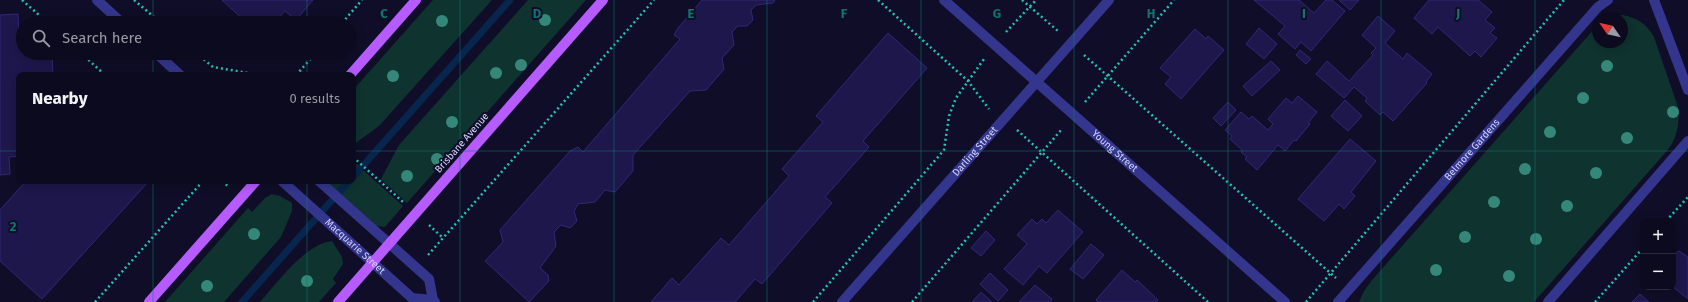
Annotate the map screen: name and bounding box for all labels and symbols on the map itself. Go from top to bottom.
text: C [380,6,388,21]
text: D [533,6,542,21]
text: E [688,6,695,21]
text: F [841,6,848,21]
text: G [993,6,1001,21]
text: H [1147,6,1155,21]
text: I [1302,6,1306,21]
text: J [1455,6,1460,21]
north arrow [1592,12,1628,48]
street label: Brisbane Avenue [433,110,491,176]
street label: Belmore Gardens [1442,116,1503,183]
street label: Darling Street [950,124,1001,179]
street label: Young Street [1089,128,1140,175]
street label: Macquarie Street [322,216,388,277]
text: 2 [10,219,17,234]

